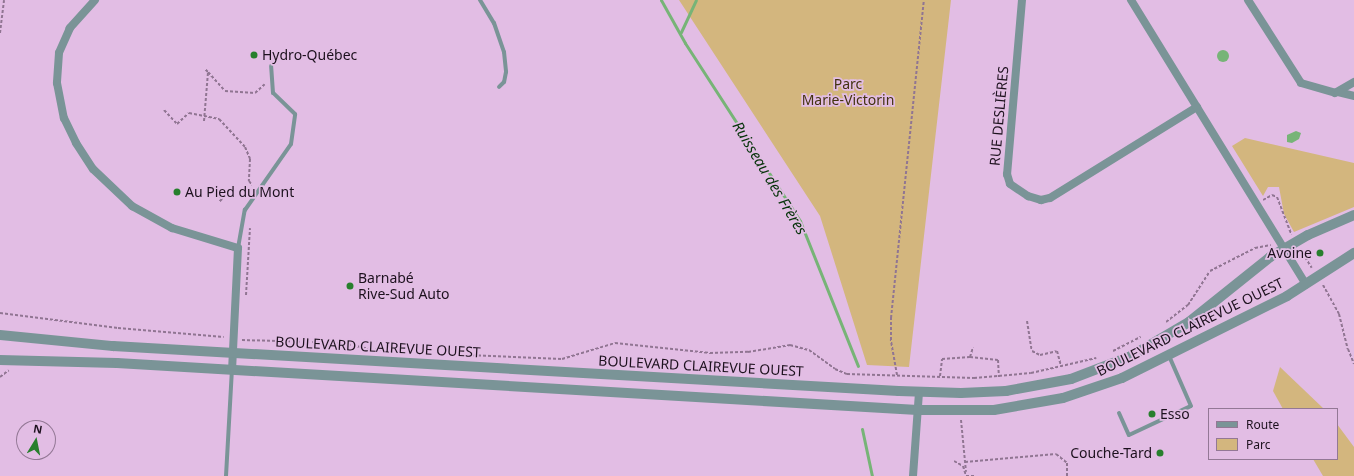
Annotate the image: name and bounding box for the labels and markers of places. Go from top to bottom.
place label: Hydro-Québec [262,47,357,63]
marker: Hydro-Québec [249,50,259,60]
place label: Au Pied du Mont [185,184,294,200]
marker: Au Pied du Mont [172,187,182,197]
place label: Avoine [1267,245,1312,261]
marker: Avoine [1315,248,1325,258]
place label: Barnabé Rive-Sud Auto [358,270,450,302]
marker: Barnabé Rive-Sud Auto [345,281,355,291]
place label: Esso [1160,406,1190,422]
marker: Esso [1147,409,1157,419]
place label: Couche-Tard [1070,445,1152,461]
marker: Couche-Tard [1155,448,1165,458]

